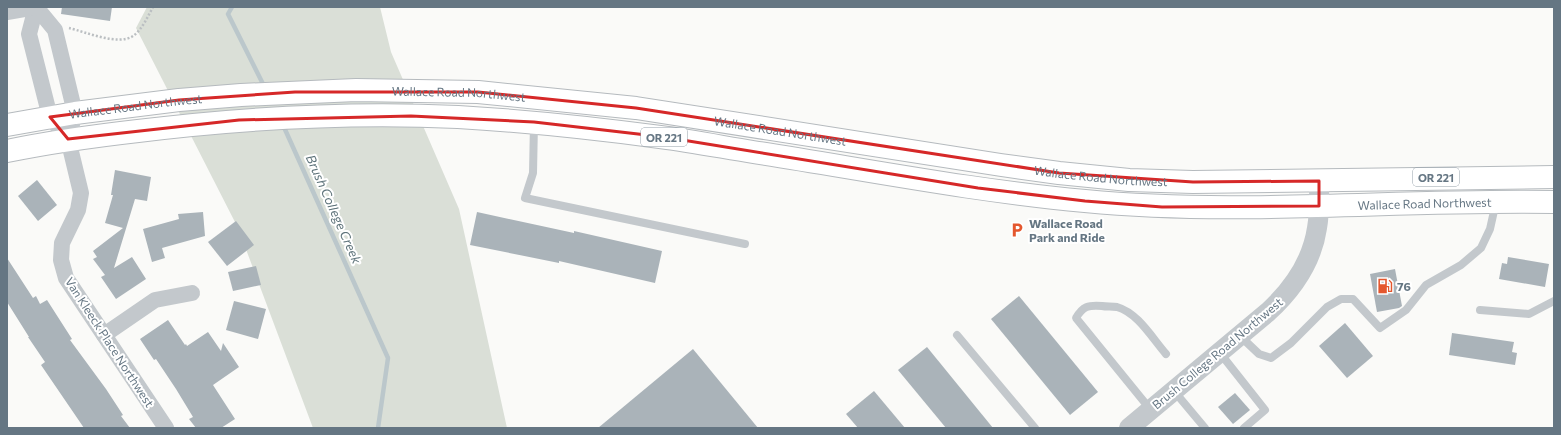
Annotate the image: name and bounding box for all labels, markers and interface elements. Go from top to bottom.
street label: Wallace Road Northwest [392,84,526,104]
street label: Wallace Road Northwest [68,91,203,121]
street label: Wallace Road Northwest [713,113,848,148]
road number: OR 221 [641,128,687,146]
water label: Brush College Creek [303,152,366,267]
street label: Wallace Road Northwest [1033,163,1168,188]
road number: OR 221 [1413,168,1459,186]
street label: Wallace Road Northwest [1357,195,1492,212]
place label: Wallace Road Park and Ride [1029,216,1105,244]
parking icon: Wallace Road Park and Ride [1008,221,1026,239]
street label: Van Kleeck Place Northwest [63,275,157,409]
fuel station icon: 76 [1376,277,1394,295]
place label: 76 [1397,279,1411,293]
street label: Brush College Road Northwest [1149,294,1285,412]

